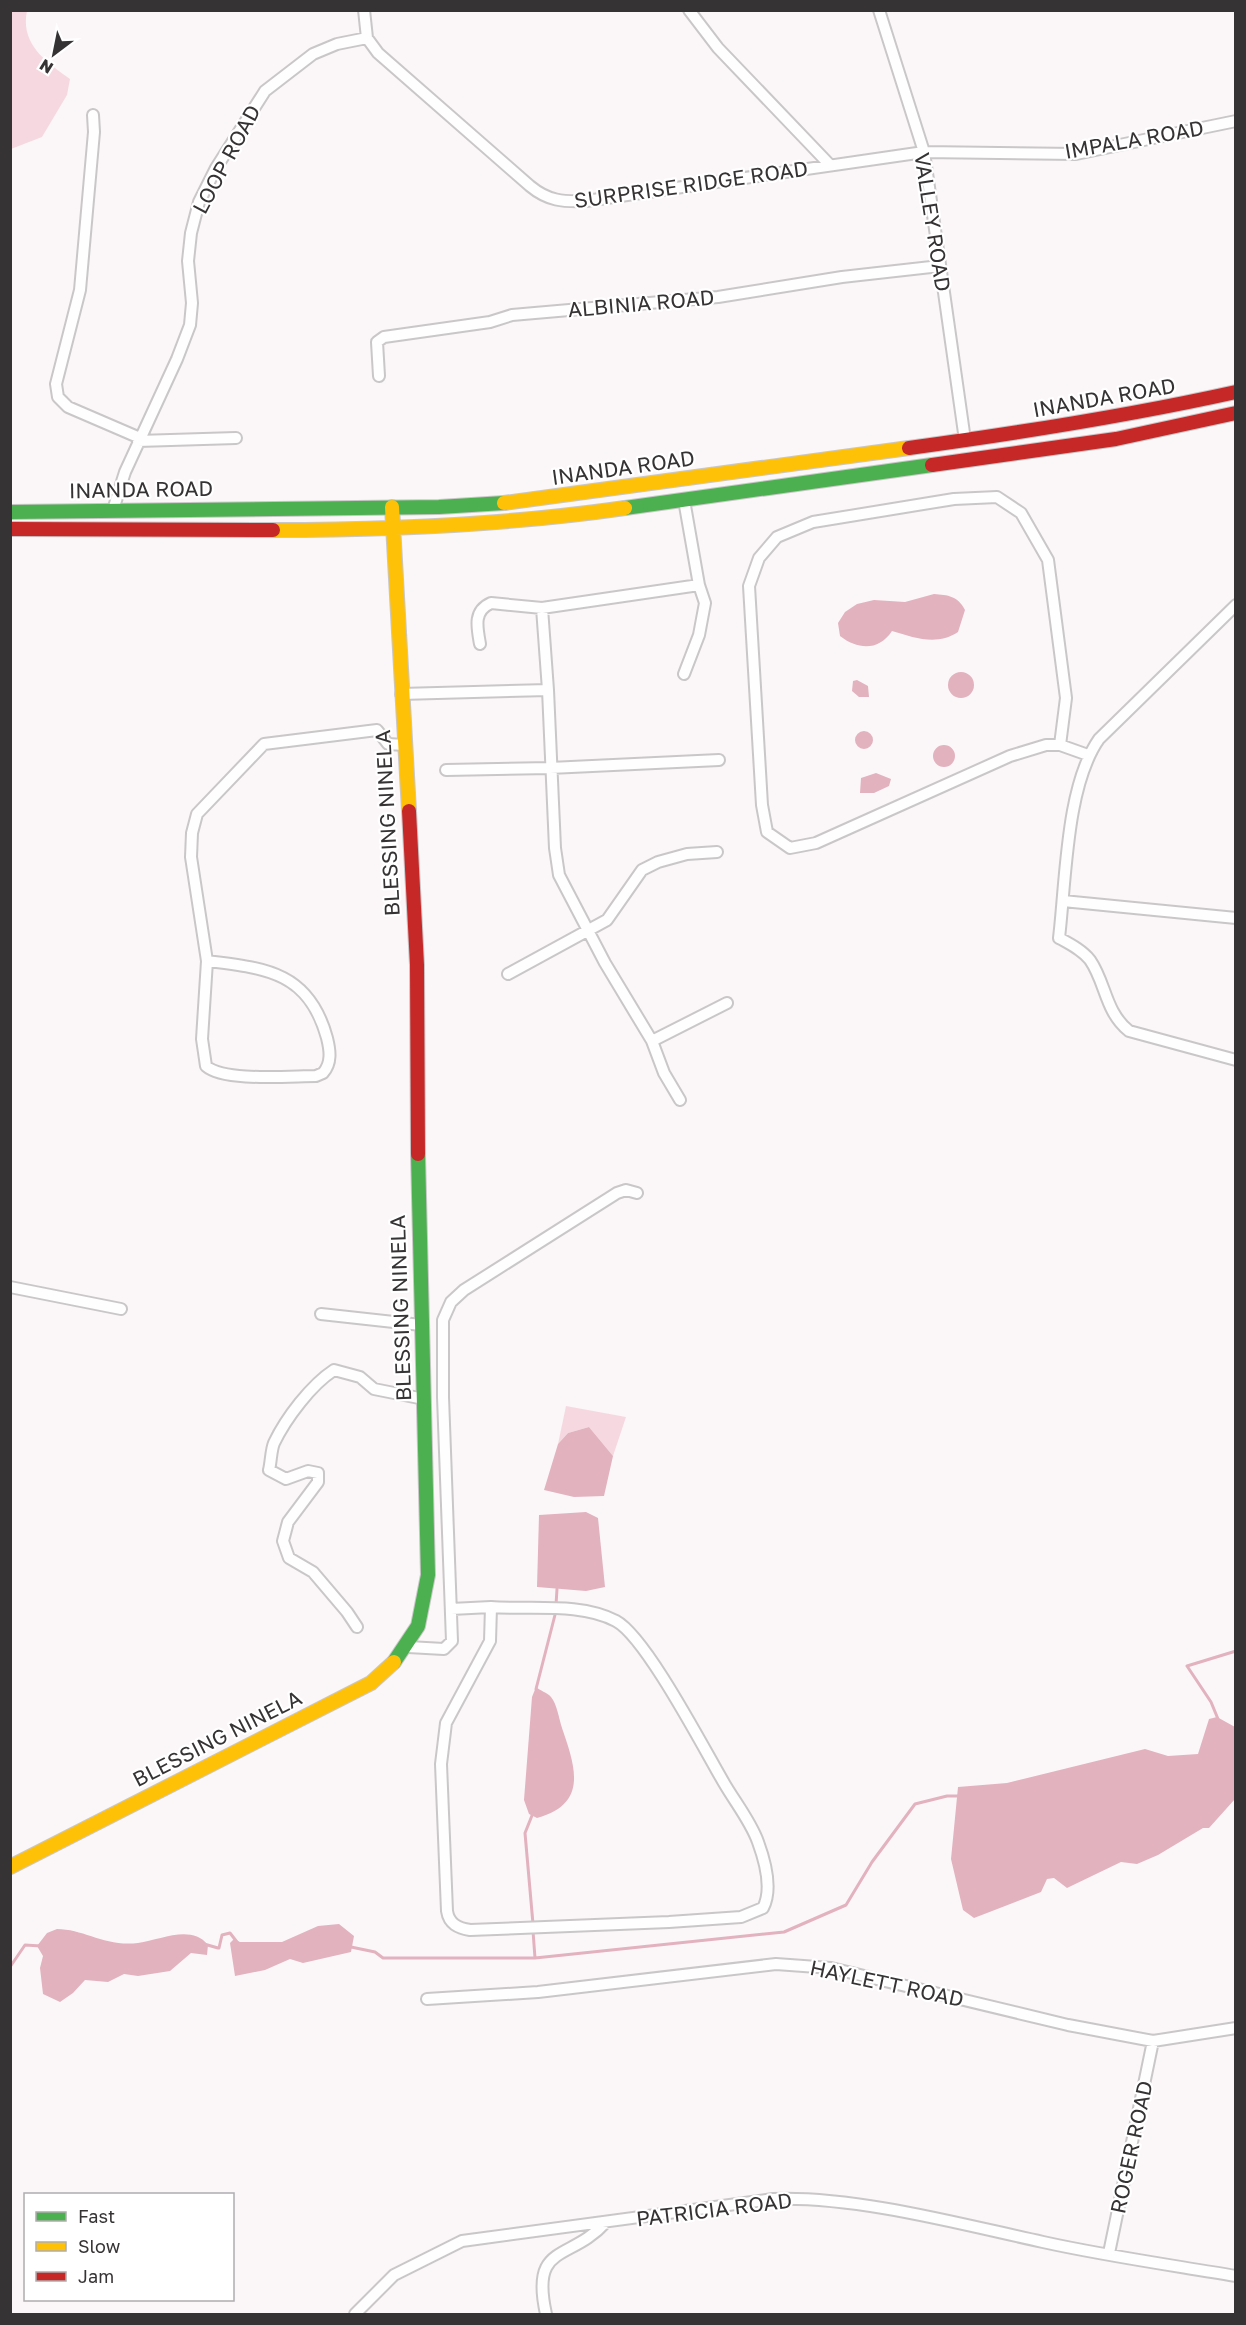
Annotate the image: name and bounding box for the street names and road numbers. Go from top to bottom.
street label: LOOP ROAD [186,100,266,218]
street label: IMPALA ROAD [1062,114,1206,164]
street label: VALLEY ROAD [909,151,957,293]
street label: SURPRISE RIDGE ROAD [572,155,810,213]
street label: ALBINIA ROAD [567,284,715,322]
street label: INANDA ROAD [1031,372,1177,422]
street label: INANDA ROAD [550,444,696,490]
street label: INANDA ROAD [69,475,213,503]
street label: BLESSING NINELA [369,729,405,917]
street label: BLESSING NINELA [384,1214,416,1402]
street label: BLESSING NINELA [128,1684,306,1792]
street label: HAYLETT ROAD [808,1954,966,2012]
street label: ROGER ROAD [1104,2078,1158,2216]
street label: PATRICIA ROAD [635,2187,793,2231]

